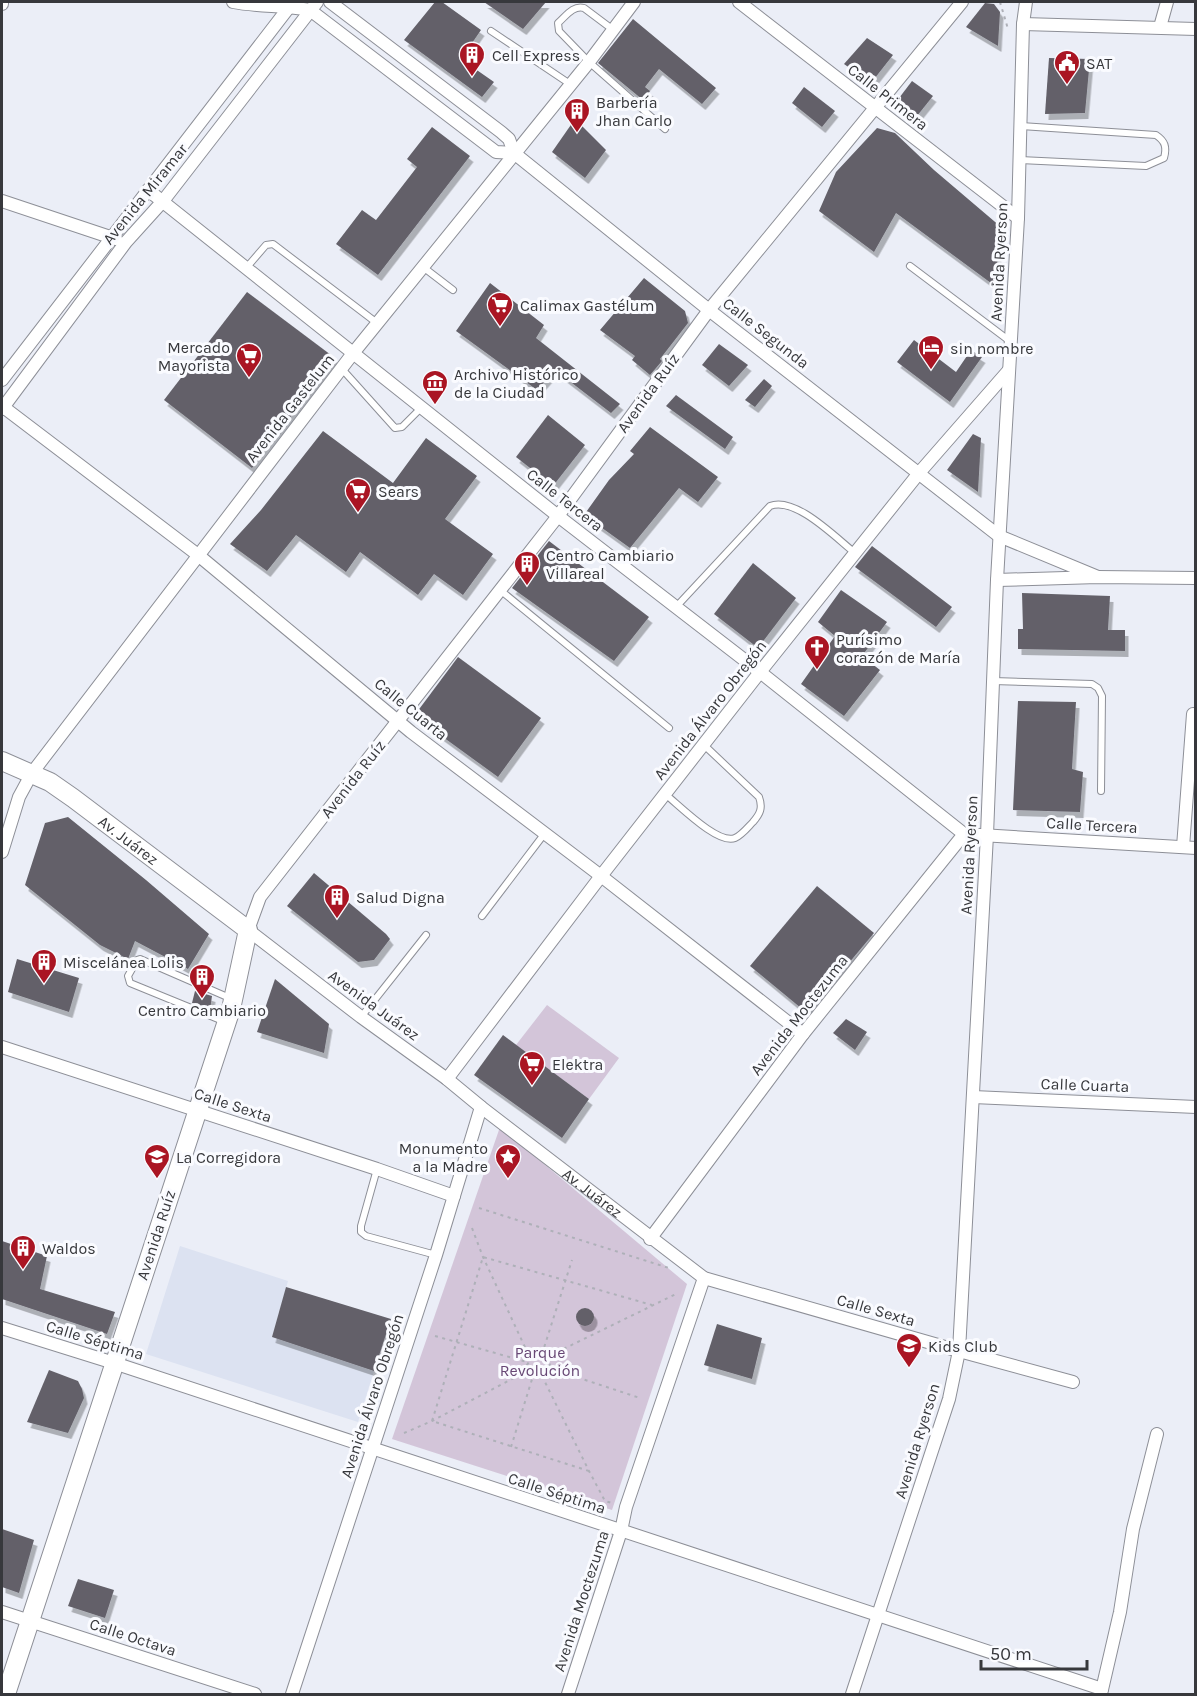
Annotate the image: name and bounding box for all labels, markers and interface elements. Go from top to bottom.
building icon: Cell Express [457,40,487,78]
place label: Cell Express [492,46,580,65]
public building icon: SAT [1052,48,1082,86]
place label: SAT [1086,54,1112,73]
street label: Calle Primera [844,60,932,134]
place label: Barbería Jhan Carlo [596,93,672,130]
building icon: Barbería Jhan Carlo [562,96,592,134]
street label: Avenida Miramar [99,140,192,248]
street label: Avenida Ryerson [986,202,1012,322]
supermarket icon: Calimax Gastélum [485,290,515,328]
street label: Calle Segunda [719,293,813,373]
place label: Calimax Gastélum [520,296,655,315]
hotel icon: sin nombre [916,333,946,371]
place label: Mercado Mayorista [158,338,230,375]
place label: sin nombre [950,339,1033,358]
supermarket icon: Mercado Mayorista [234,341,264,379]
street label: Avenida Gastelum [242,350,338,466]
street label: Avenida Ruíz [613,350,683,436]
place label: Archivo Histórico de la Ciudad [454,365,578,402]
museum icon: Archivo Histórico de la Ciudad [420,368,450,406]
street label: Calle Tercera [523,464,607,536]
supermarket icon: Sears [343,476,373,514]
place label: Sears [378,482,419,501]
place label: Centro Cambiario Villareal [546,546,674,583]
building icon: Centro Cambiario Villareal [512,549,542,587]
place label: Purísimo corazón de María [836,630,961,667]
church icon: Purísimo corazón de María [802,633,832,671]
street label: Avenida Álvaro Obregón [650,636,770,784]
street label: Calle Cuarta [371,674,451,744]
street label: Avenida Ruíz [317,736,389,822]
street label: Avenida Ryerson [956,795,982,915]
street label: Av. Juárez [95,811,162,869]
street label: Calle Tercera [1046,813,1138,837]
building icon: Salud Digna [322,882,352,920]
place label: Salud Digna [356,888,445,907]
building icon: Miscelánea Lolis [29,947,59,985]
street label: Avenida Moctezuma [746,951,852,1079]
place label: Miscelánea Lolis [63,953,184,972]
building icon: Centro Cambiario [187,962,217,1000]
street label: Avenida Juárez [325,966,423,1044]
place label: Centro Cambiario [138,1001,266,1020]
supermarket icon: Elektra [517,1049,547,1087]
place label: Elektra [552,1055,603,1074]
street label: Calle Cuarta [1040,1074,1130,1096]
street label: Calle Sexta [192,1084,274,1126]
place label: Monumento a la Madre [399,1139,488,1176]
school or university icon: La Corregidora [142,1142,172,1180]
place icon: Monumento a la Madre [493,1142,523,1180]
place label: La Corregidora [176,1148,281,1167]
street label: Av. Juárez [559,1164,626,1221]
street label: Avenida Ruíz [133,1188,179,1282]
building icon: Waldos [8,1233,38,1271]
place label: Waldos [42,1239,96,1258]
street label: Calle Sexta [835,1290,917,1330]
street label: Avenida Álvaro Obregón [336,1311,408,1481]
street label: Calle Séptima [44,1316,146,1364]
school or university icon: Kids Club [894,1331,924,1369]
place label: Kids Club [928,1337,998,1356]
park label: Parque Revolución [500,1343,580,1380]
street label: Avenida Ryerson [890,1381,944,1501]
street label: Calle Séptima [506,1468,608,1518]
street label: Avenida Moctezuma [549,1528,613,1674]
street label: Calle Octava [87,1614,179,1660]
scale bar [981,1633,1088,1671]
text: 50 m [990,1643,1032,1665]

